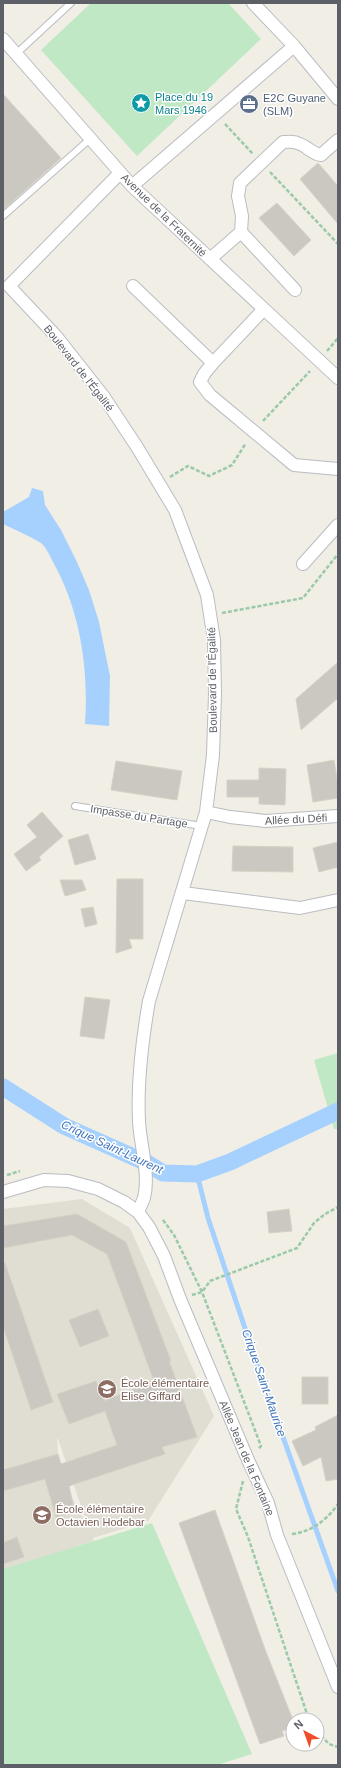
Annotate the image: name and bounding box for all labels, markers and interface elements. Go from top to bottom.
place label: Place du 19 Mars 1946 [155,91,213,116]
place icon: Place du 19 Mars 1946 [130,92,152,114]
place label: E2C Guyane (SLM) [263,92,326,117]
office icon: E2C Guyane (SLM) [238,93,260,115]
street label: Avenue de la Fraternité [119,171,209,259]
street label: Boulevard de l'Égalité [42,323,116,413]
street label: Boulevard de l'Égalité [205,627,219,733]
street label: Impasse du Partage [89,802,189,830]
street label: Allée du Défi [265,811,327,827]
water label: Crique Saint-Laurent [59,1117,166,1177]
water label: Crique Saint-Maurice [239,1327,289,1439]
place label: École élémentaire Elise Giffard [121,1377,209,1402]
school or university icon: École élémentaire Elise Giffard [96,1378,118,1400]
street label: Allée Jean de la Fontaine [217,1399,277,1517]
place label: École élémentaire Octavien Hodebar [56,1503,145,1528]
school or university icon: École élémentaire Octavien Hodebar [31,1504,53,1526]
north arrow [285,1712,325,1752]
text: N [292,1717,305,1732]

